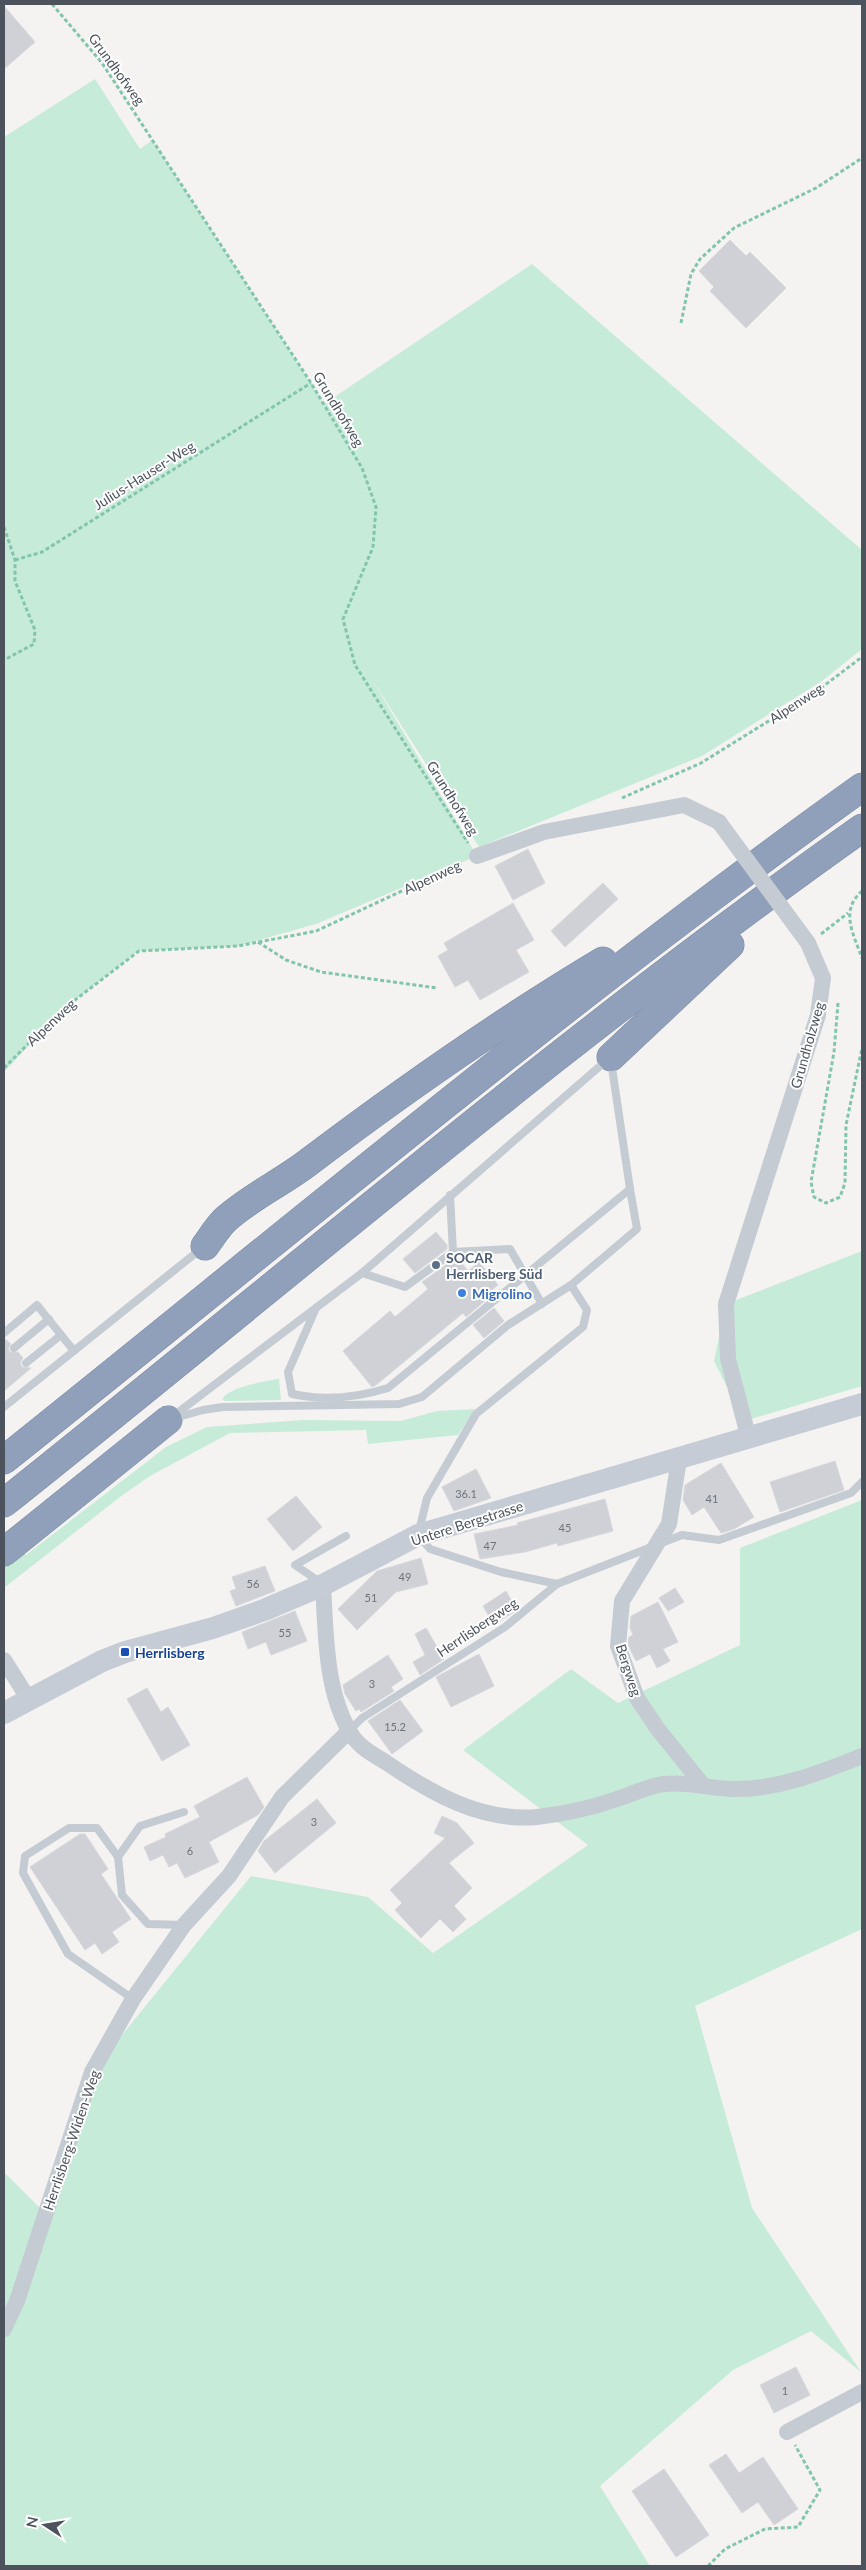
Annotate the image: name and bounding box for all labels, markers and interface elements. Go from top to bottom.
street label: Grundhofweg [85,30,149,108]
street label: Grundhofweg [310,368,368,450]
street label: Julius-Hauser-Weg [90,437,198,513]
street label: Alpenweg [766,679,826,727]
street label: Grundhofweg [423,758,483,838]
street label: Alpenweg [401,856,463,898]
street label: Alpenweg [23,995,79,1049]
street label: Grundholzweg [786,1000,828,1090]
place label: SOCAR Herrlisberg Süd [446,1249,542,1282]
marker: SOCAR Herrlisberg Süd [430,1259,442,1271]
place label: Migrolino [472,1285,532,1302]
marker: Migrolino [456,1287,468,1299]
house number: 36.1 [455,1487,477,1500]
house number: 41 [706,1492,718,1505]
street label: Untere Bergstrasse [409,1497,525,1549]
house number: 45 [559,1521,571,1534]
house number: 47 [484,1539,496,1552]
house number: 49 [399,1570,411,1583]
house number: 56 [247,1577,259,1590]
house number: 51 [365,1591,377,1604]
street label: Herrlisbergweg [433,1594,521,1660]
house number: 55 [279,1626,291,1639]
street label: Bergweg [613,1642,645,1698]
place label: Herrlisberg [135,1644,205,1661]
marker: Herrlisberg [119,1646,131,1658]
house number: 3 [369,1677,375,1690]
house number: 15.2 [384,1720,406,1733]
house number: 3 [311,1815,317,1828]
house number: 6 [187,1844,193,1857]
street label: Herrlisberg-Widen-Weg [39,2068,103,2212]
house number: 1 [782,2384,788,2397]
north arrow [20,2500,70,2550]
text: N [22,2515,41,2529]

